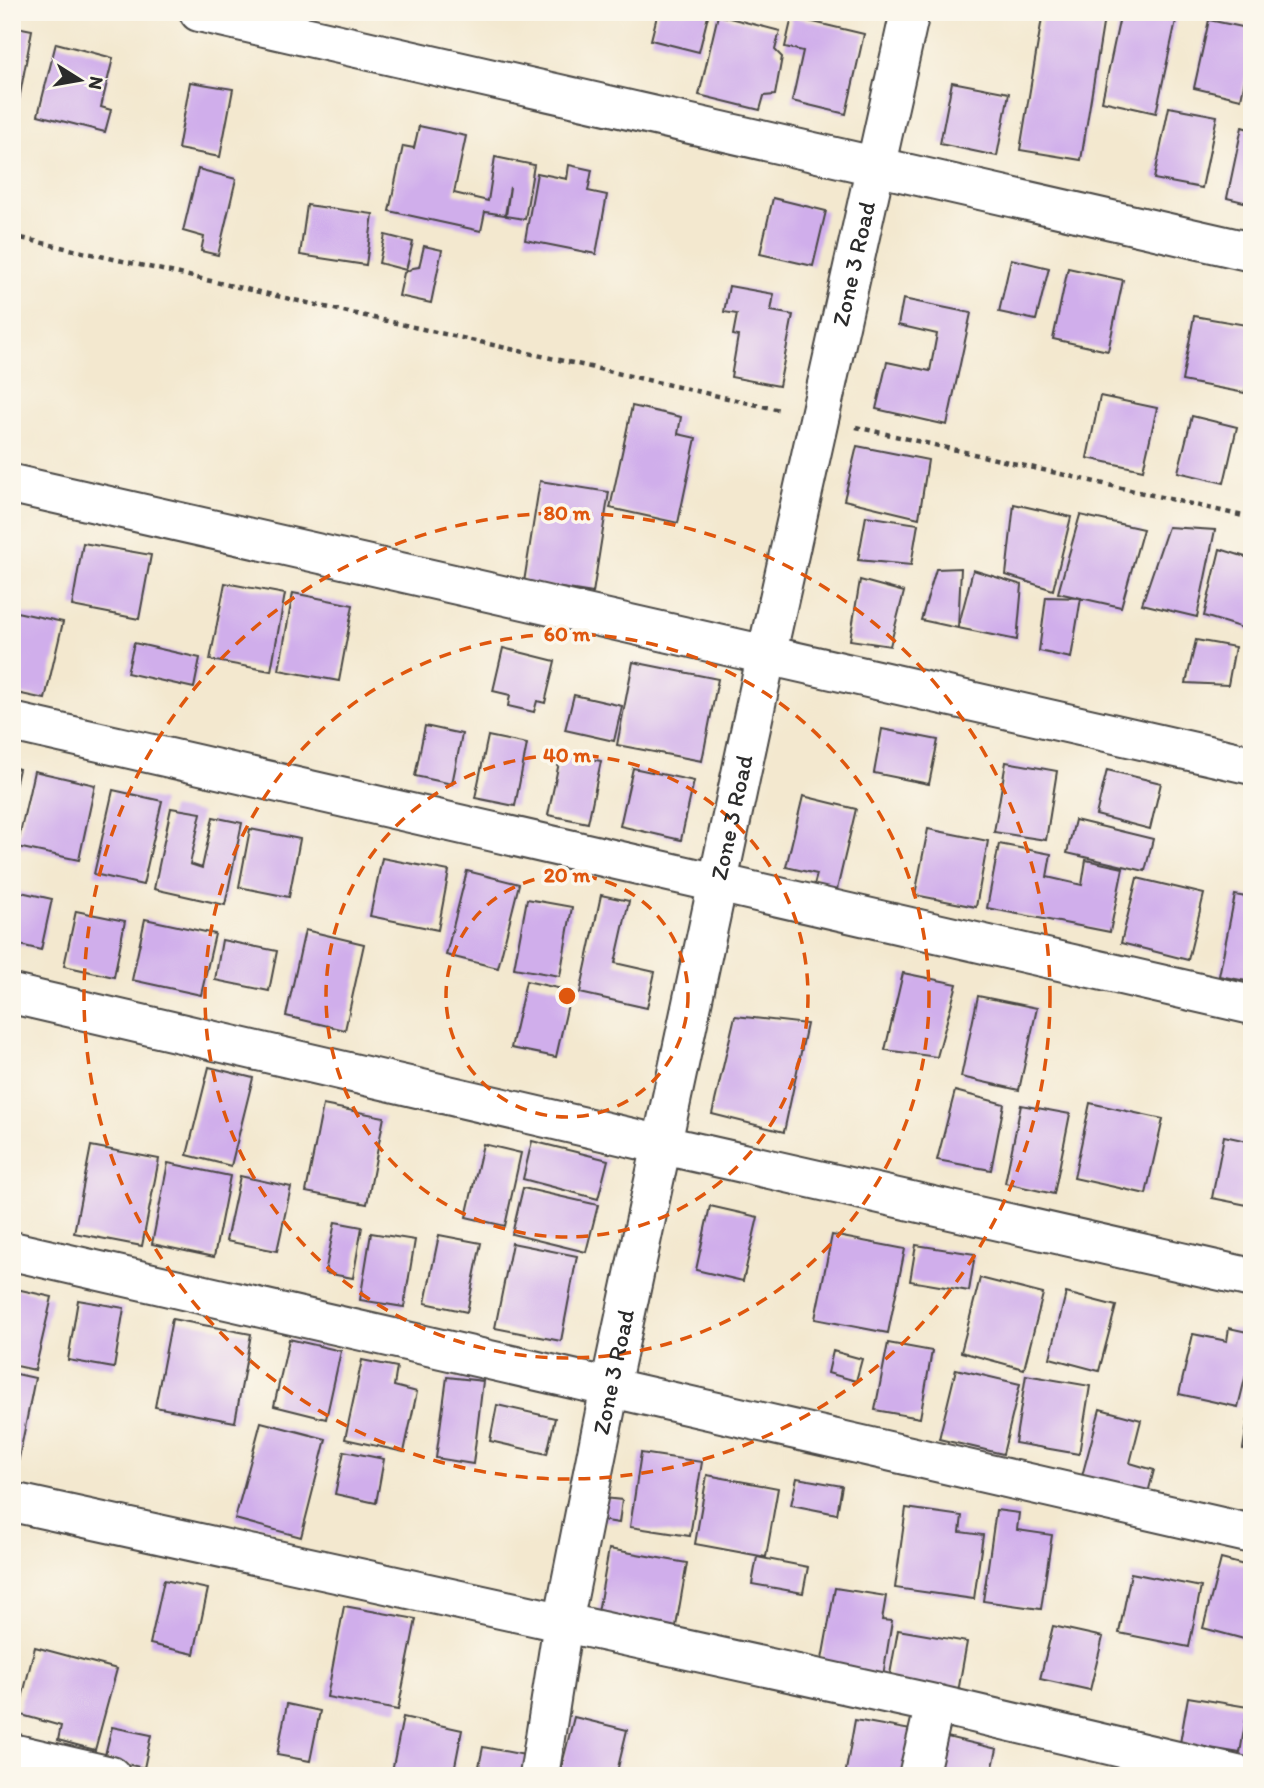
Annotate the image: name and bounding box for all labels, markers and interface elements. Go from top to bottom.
north arrow [46,46,116,116]
text: N [84,75,109,92]
street label: Zone 3 Road [825,198,881,329]
text: 80 m [544,500,591,525]
text: 60 m [544,621,591,646]
text: 40 m [543,742,591,767]
street label: Zone 3 Road [704,752,759,883]
text: 20 m [544,862,591,887]
centre of rings [555,984,579,1008]
street label: Zone 3 Road [586,1306,640,1437]

